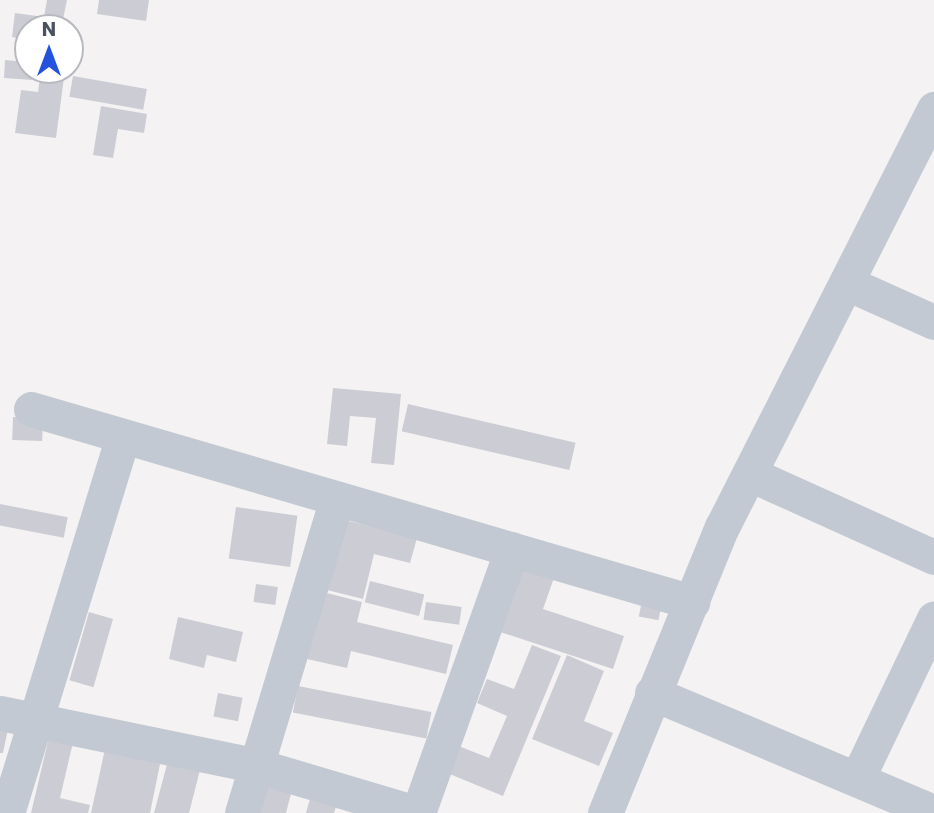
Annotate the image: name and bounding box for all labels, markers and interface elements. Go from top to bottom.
north arrow [14,14,84,84]
text: N [42,16,56,43]

